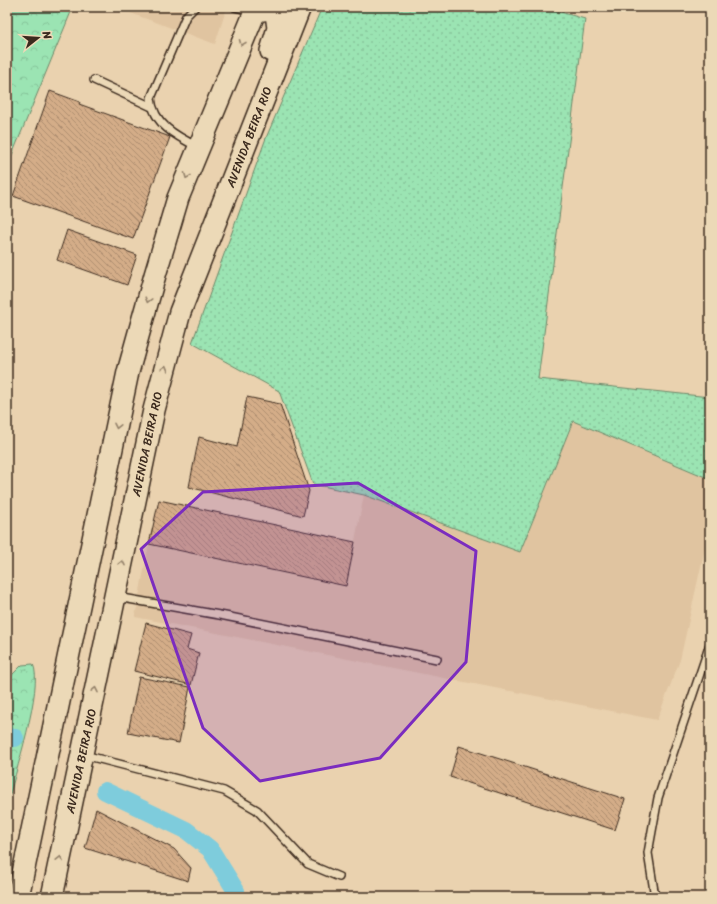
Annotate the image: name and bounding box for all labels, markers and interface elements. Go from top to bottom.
north arrow [18,18,58,58]
text: N [37,28,57,42]
one-way arrow [239,39,247,46]
street label: AVENIDA BEIRA RIO [219,83,278,192]
one-way arrow [184,173,192,180]
one-way arrow [144,296,153,303]
one-way arrow [160,365,169,372]
street label: AVENIDA BEIRA RIO [125,389,169,499]
one-way arrow [113,423,121,429]
one-way arrow [117,560,125,566]
one-way arrow [91,687,99,694]
street label: AVENIDA BEIRA RIO [59,706,103,816]
one-way arrow [56,856,64,862]

